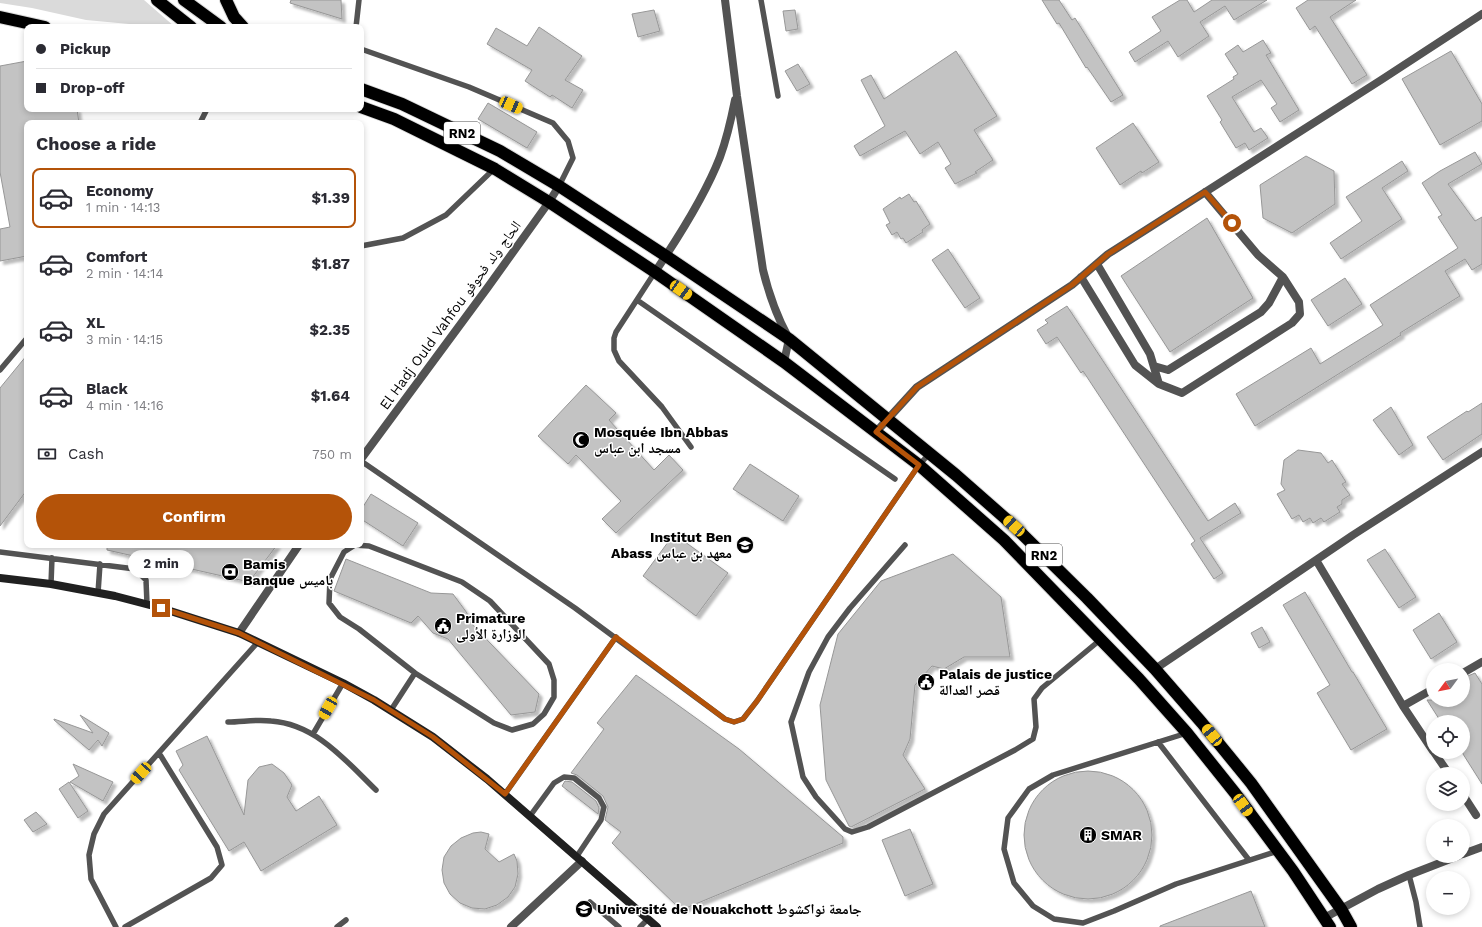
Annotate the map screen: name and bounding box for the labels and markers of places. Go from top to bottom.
place label: Mosquée Ibn Abbas مسجد ابن عباس [594,424,729,457]
mosque icon: Mosquée Ibn Abbas مسجد ابن عباس [571,430,591,450]
place label: Institut Ben Abass معهد بن عباس [611,529,732,562]
school or university icon: Institut Ben Abass معهد بن عباس [735,535,755,555]
place label: Bamis Banque باميس [243,556,333,589]
bank icon: Bamis Banque باميس [220,562,240,582]
place label: Primature الوزارة الأولى [456,610,526,643]
public building icon: Primature الوزارة الأولى [433,616,453,636]
place label: Palais de justice قصر العدالة [939,666,1052,698]
public building icon: Palais de justice قصر العدالة [916,672,936,692]
building icon: SMAR [1078,825,1098,845]
place label: SMAR [1101,827,1142,843]
school or university icon: Université de Nouakchott جامعة نواكشوط [574,899,594,919]
place label: Université de Nouakchott جامعة نواكشوط [597,901,862,917]

